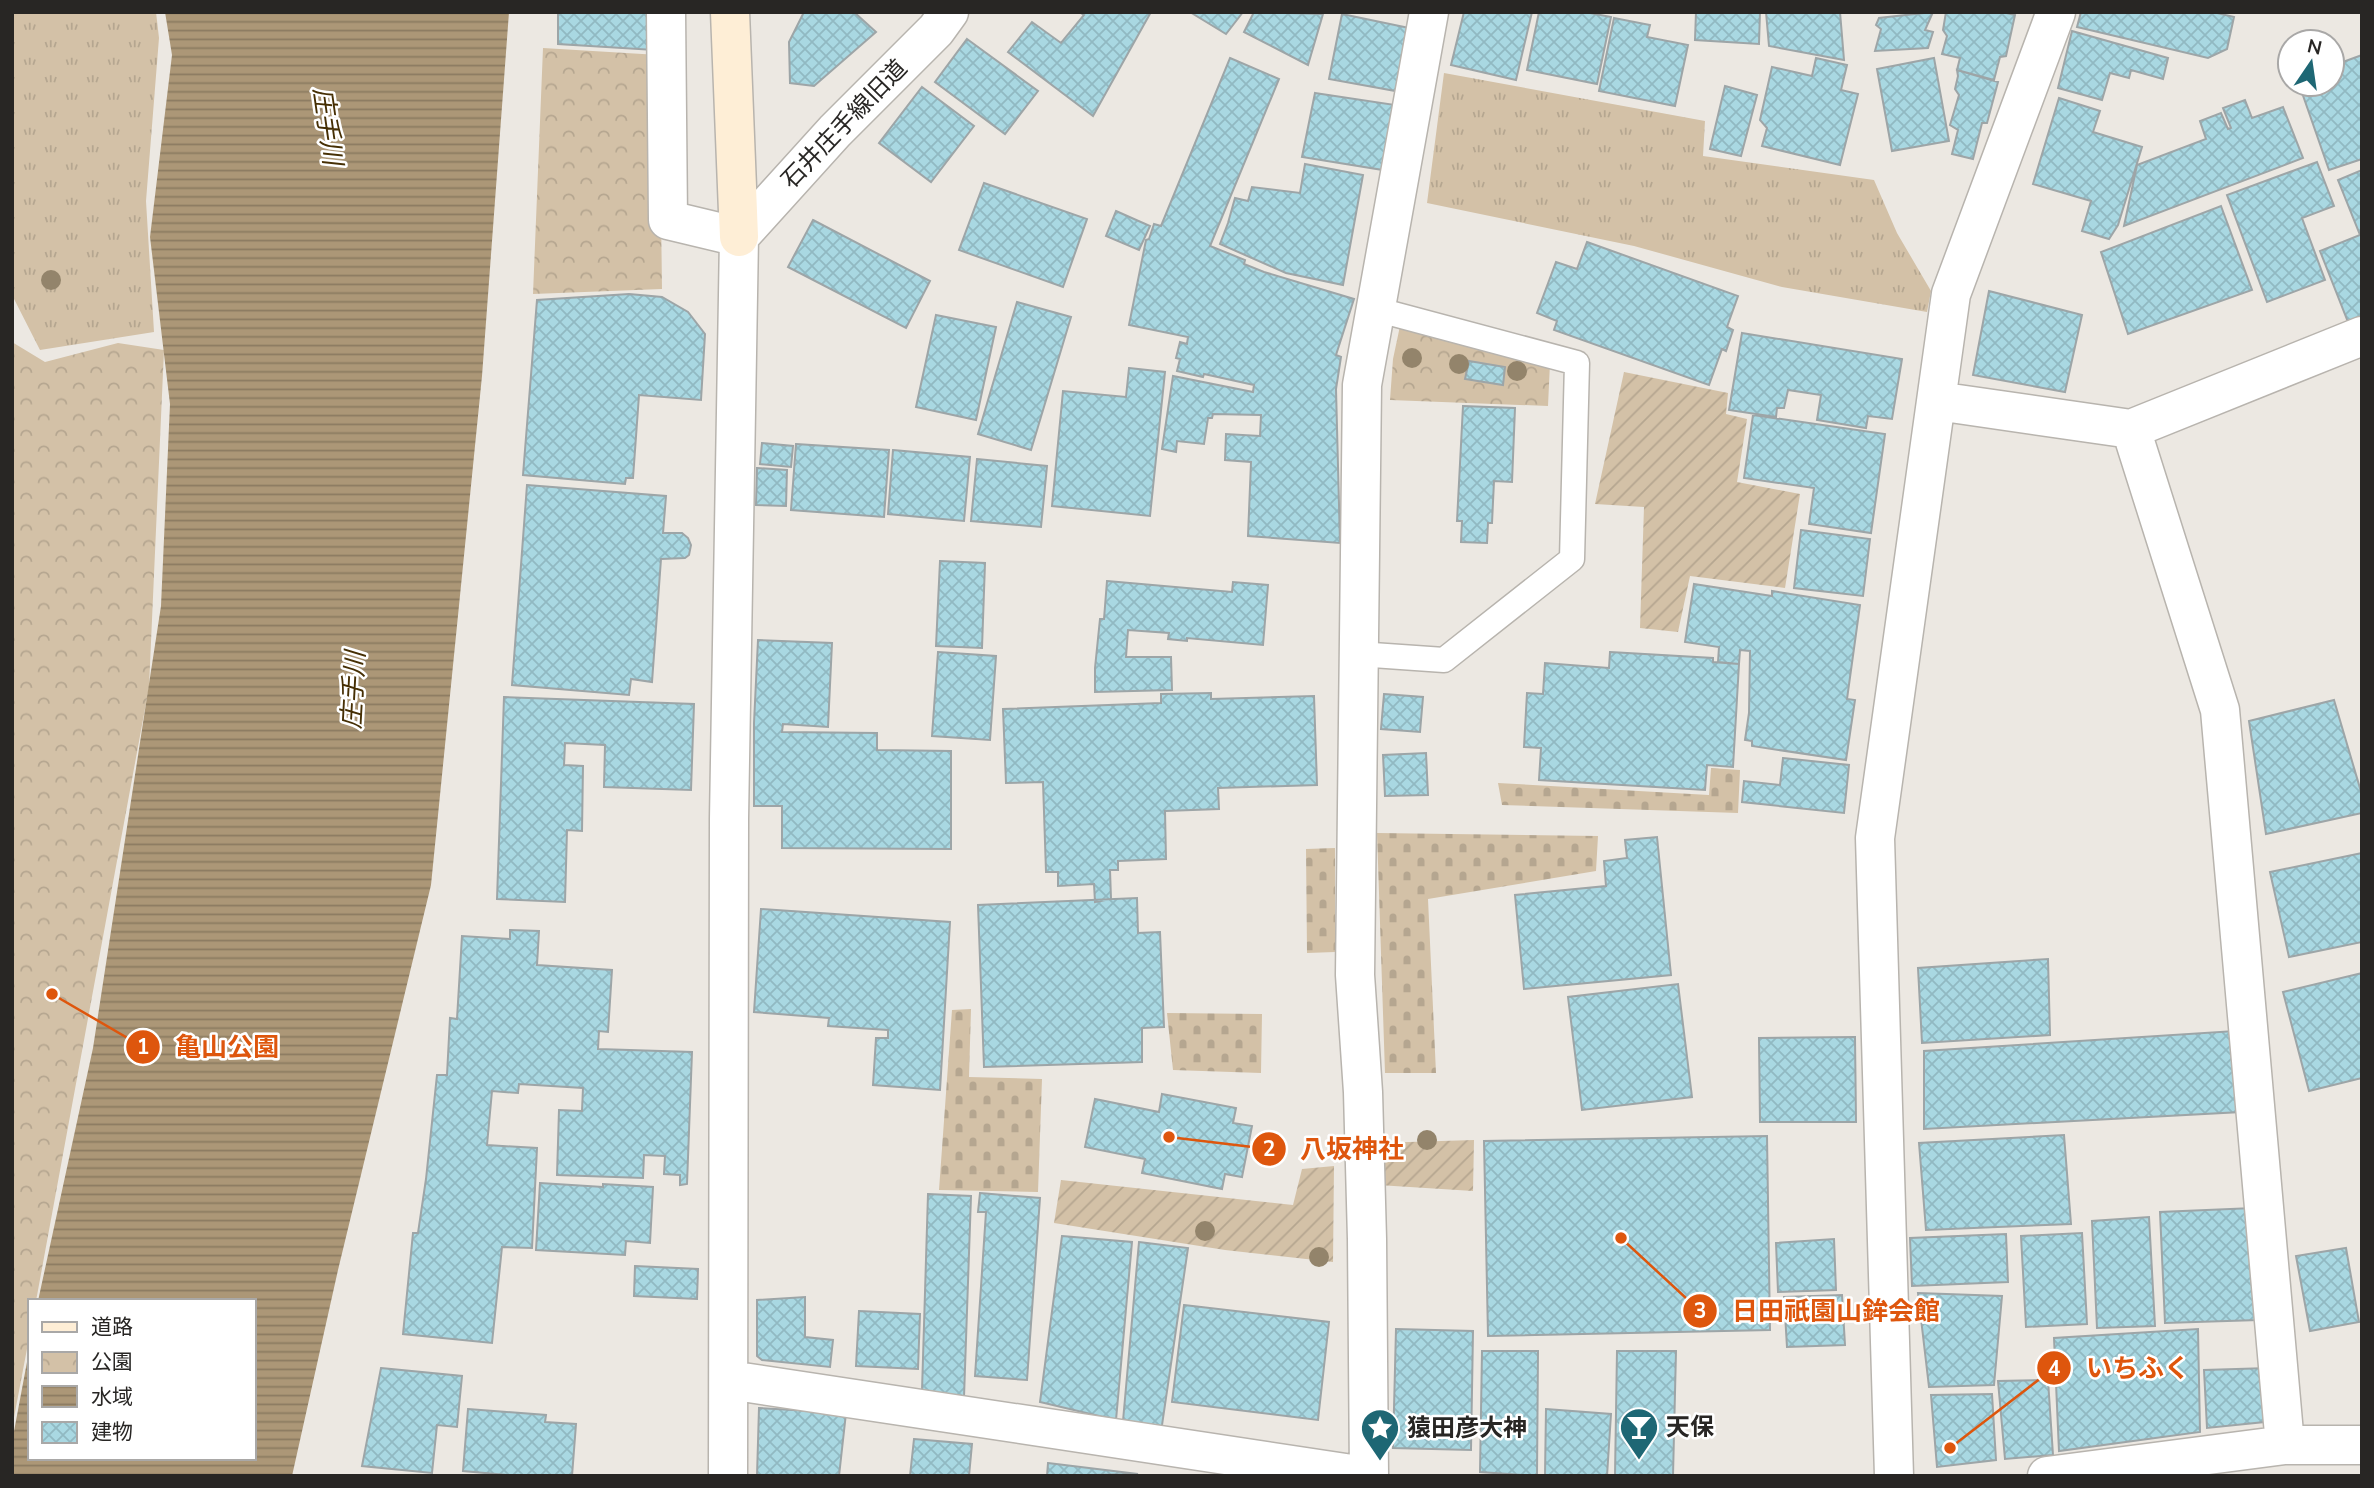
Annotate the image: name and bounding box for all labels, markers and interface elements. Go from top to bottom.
north arrow [2276,28,2346,98]
text: N [2305,33,2324,62]
street label: 石井庄手線旧道 [774,52,914,196]
water label: 庄手川 [305,85,351,170]
water label: 庄手川 [334,647,373,730]
callout: 亀山公園 [126,1023,293,1070]
text: 亀山公園 [175,1030,279,1065]
text: 1 [137,1033,149,1061]
callout: 八坂神社 [1251,1125,1418,1172]
text: 八坂神社 [1300,1132,1404,1167]
text: 2 [1263,1135,1275,1163]
callout: 日田祇園山鉾会館 [1683,1287,1954,1334]
text: 日田祇園山鉾会館 [1732,1294,1940,1329]
text: 3 [1694,1297,1706,1325]
legend [28,1299,256,1460]
text: 道路 [91,1313,133,1341]
callout: いちふく [2037,1345,2204,1392]
text: 公園 [91,1348,133,1376]
text: いちふく [2086,1351,2190,1386]
text: 4 [2048,1355,2061,1383]
text: 水域 [91,1383,133,1411]
bar icon: 天保 [1618,1406,1660,1461]
place icon: 猿田彦大神 [1359,1407,1401,1462]
place label: 天保 [1666,1411,1714,1443]
place label: 猿田彦大神 [1407,1412,1527,1444]
text: 建物 [91,1418,133,1446]

